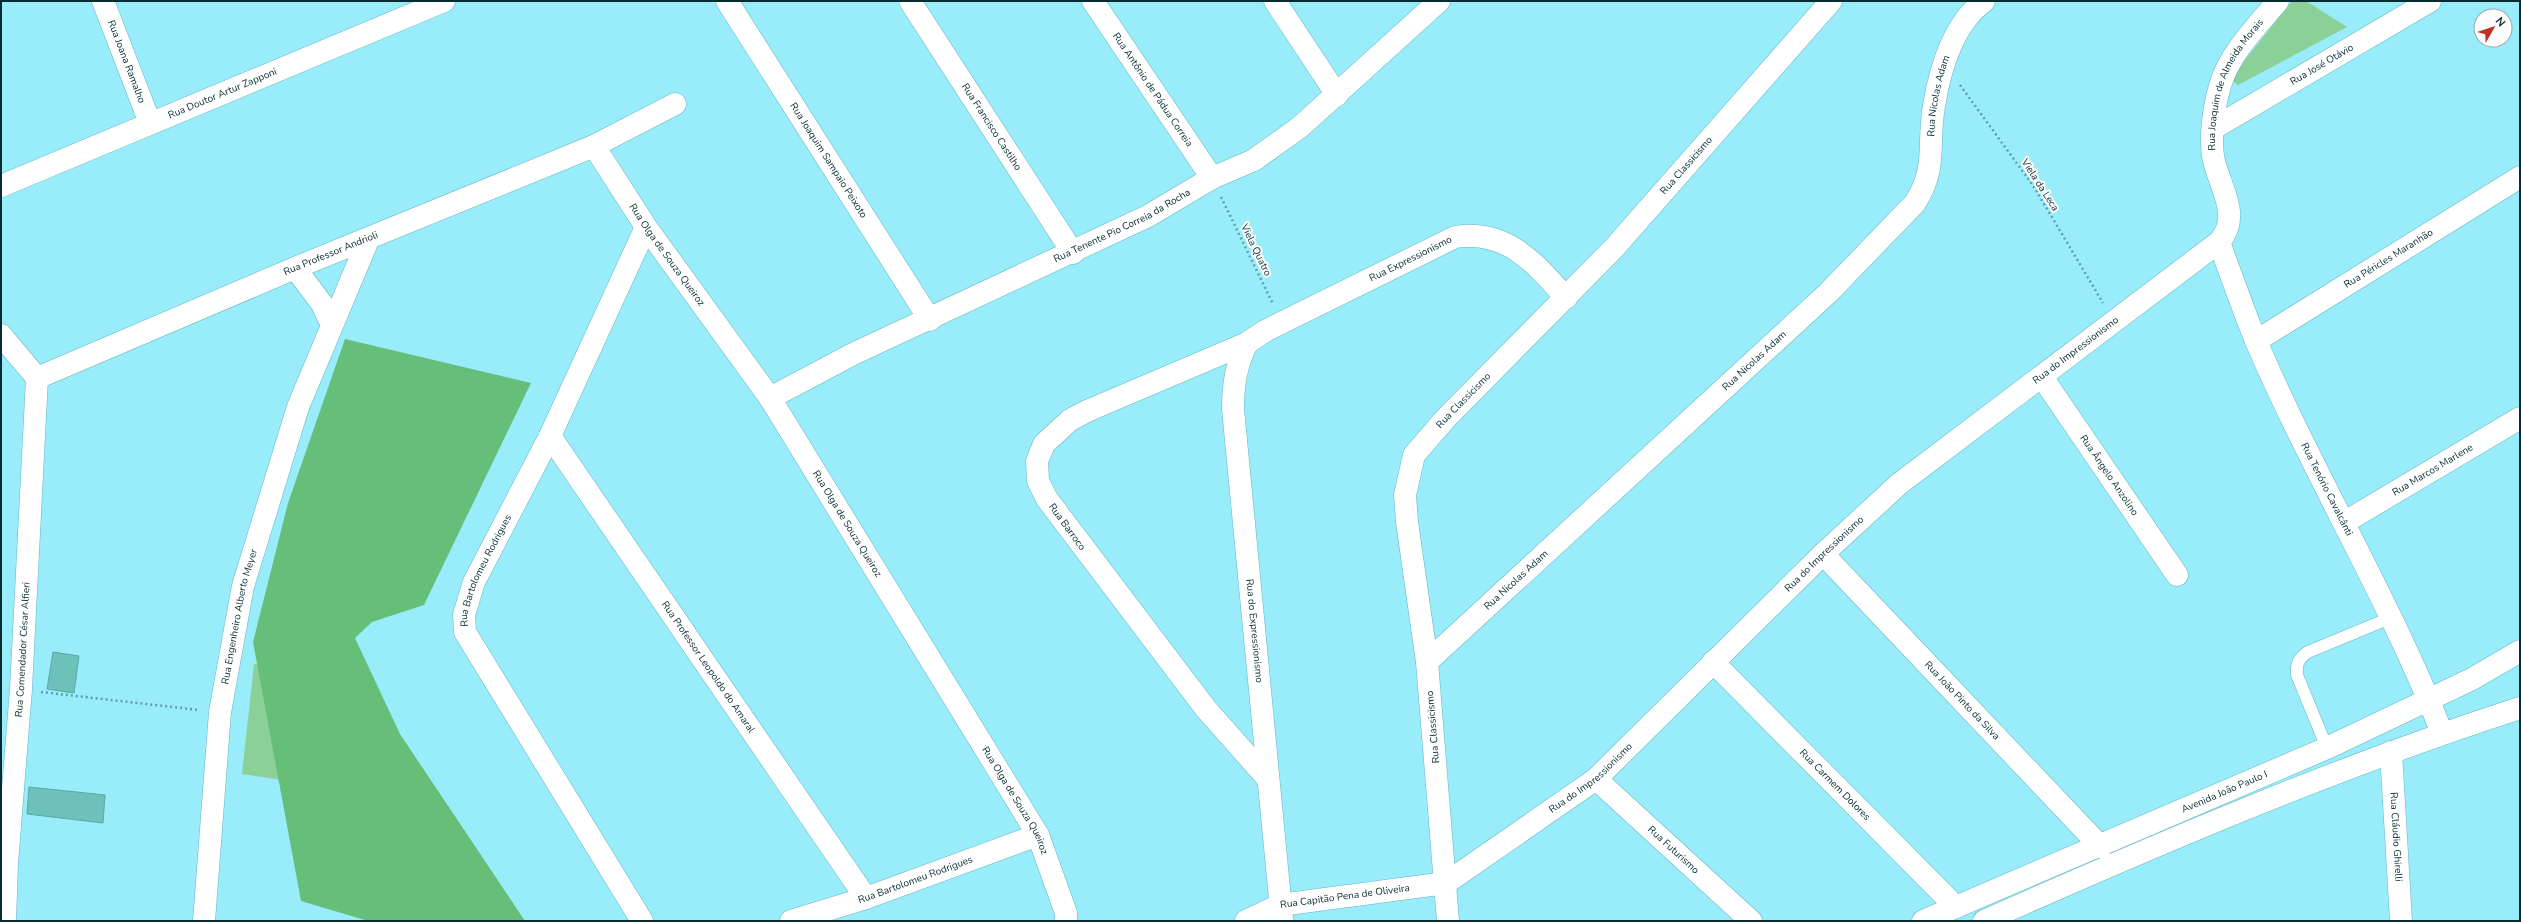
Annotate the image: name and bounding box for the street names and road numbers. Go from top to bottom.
street label: Rua Joaquim de Almeida Morais [2205,16,2267,151]
street label: Rua Joana Ramalho [104,18,149,106]
street label: Rua Antônio de Pádua Correia [1109,30,1196,150]
street label: Rua José Otávio [2288,40,2356,89]
street label: Rua Nicolas Adam [1924,53,1953,137]
street label: Rua Doutor Artur Zapponi [166,65,279,122]
street label: Rua Francisco Castilho [958,81,1025,174]
street label: Rua Joaquim Sampaio Peixoto [786,100,871,221]
street label: Rua Classicismo [1657,133,1716,198]
street label: Viela da Leca [2017,155,2062,214]
street label: Rua Tenente Pio Correia da Rocha [1051,185,1193,266]
street label: Rua Olga de Souza Queiroz [626,201,708,309]
street label: Viela Quatro [1237,221,1275,279]
street label: Rua Péricles Maranhão [2341,225,2436,292]
street label: Rua Professor Andrioli [281,228,380,279]
street label: Rua Expressionismo [1367,232,1455,285]
street label: Rua do Impressionismo [2030,313,2122,387]
street label: Rua Nicolas Adam [1719,328,1790,394]
street label: Rua Classicismo [1433,369,1494,432]
street label: Rua Ângelo Anzolino [2076,432,2142,519]
street label: Rua Tenório Cavalcânti [2297,440,2356,538]
street label: Rua Marcos Marlene [2390,440,2476,499]
street label: Rua Olga de Souza Queiroz [809,468,885,580]
street label: Rua Barroco [1045,501,1089,554]
street label: Rua Bartolomeu Rodrigues [457,512,515,627]
street label: Rua do Impressionismo [1782,513,1867,595]
street label: Rua Engenheiro Alberto Meyer [218,547,261,686]
street label: Rua Nicolas Adam [1481,547,1551,613]
street label: Rua do Expressionismo [1242,578,1266,684]
street label: Rua Comendador César Alfieri [12,582,33,718]
street label: Rua Professor Leopoldo do Amaral [658,598,758,736]
street label: Rua João Pinto da Silva [1921,658,2003,743]
street label: Rua Classicismo [1423,690,1443,764]
street label: Rua do Impressionismo [1546,739,1636,817]
street label: Rua Olga de Souza Queiroz [978,744,1052,857]
street label: Rua Carmem Dolores [1796,746,1874,824]
street label: Avenida João Paulo I [2179,767,2270,816]
street label: Rua Cláudio Ghirelli [2386,792,2406,882]
street label: Rua Futurismo [1645,823,1703,877]
street label: Rua Bartolomeu Rodrigues [856,852,975,907]
street label: Rua Capitão Pena de Oliveira [1279,881,1410,912]

